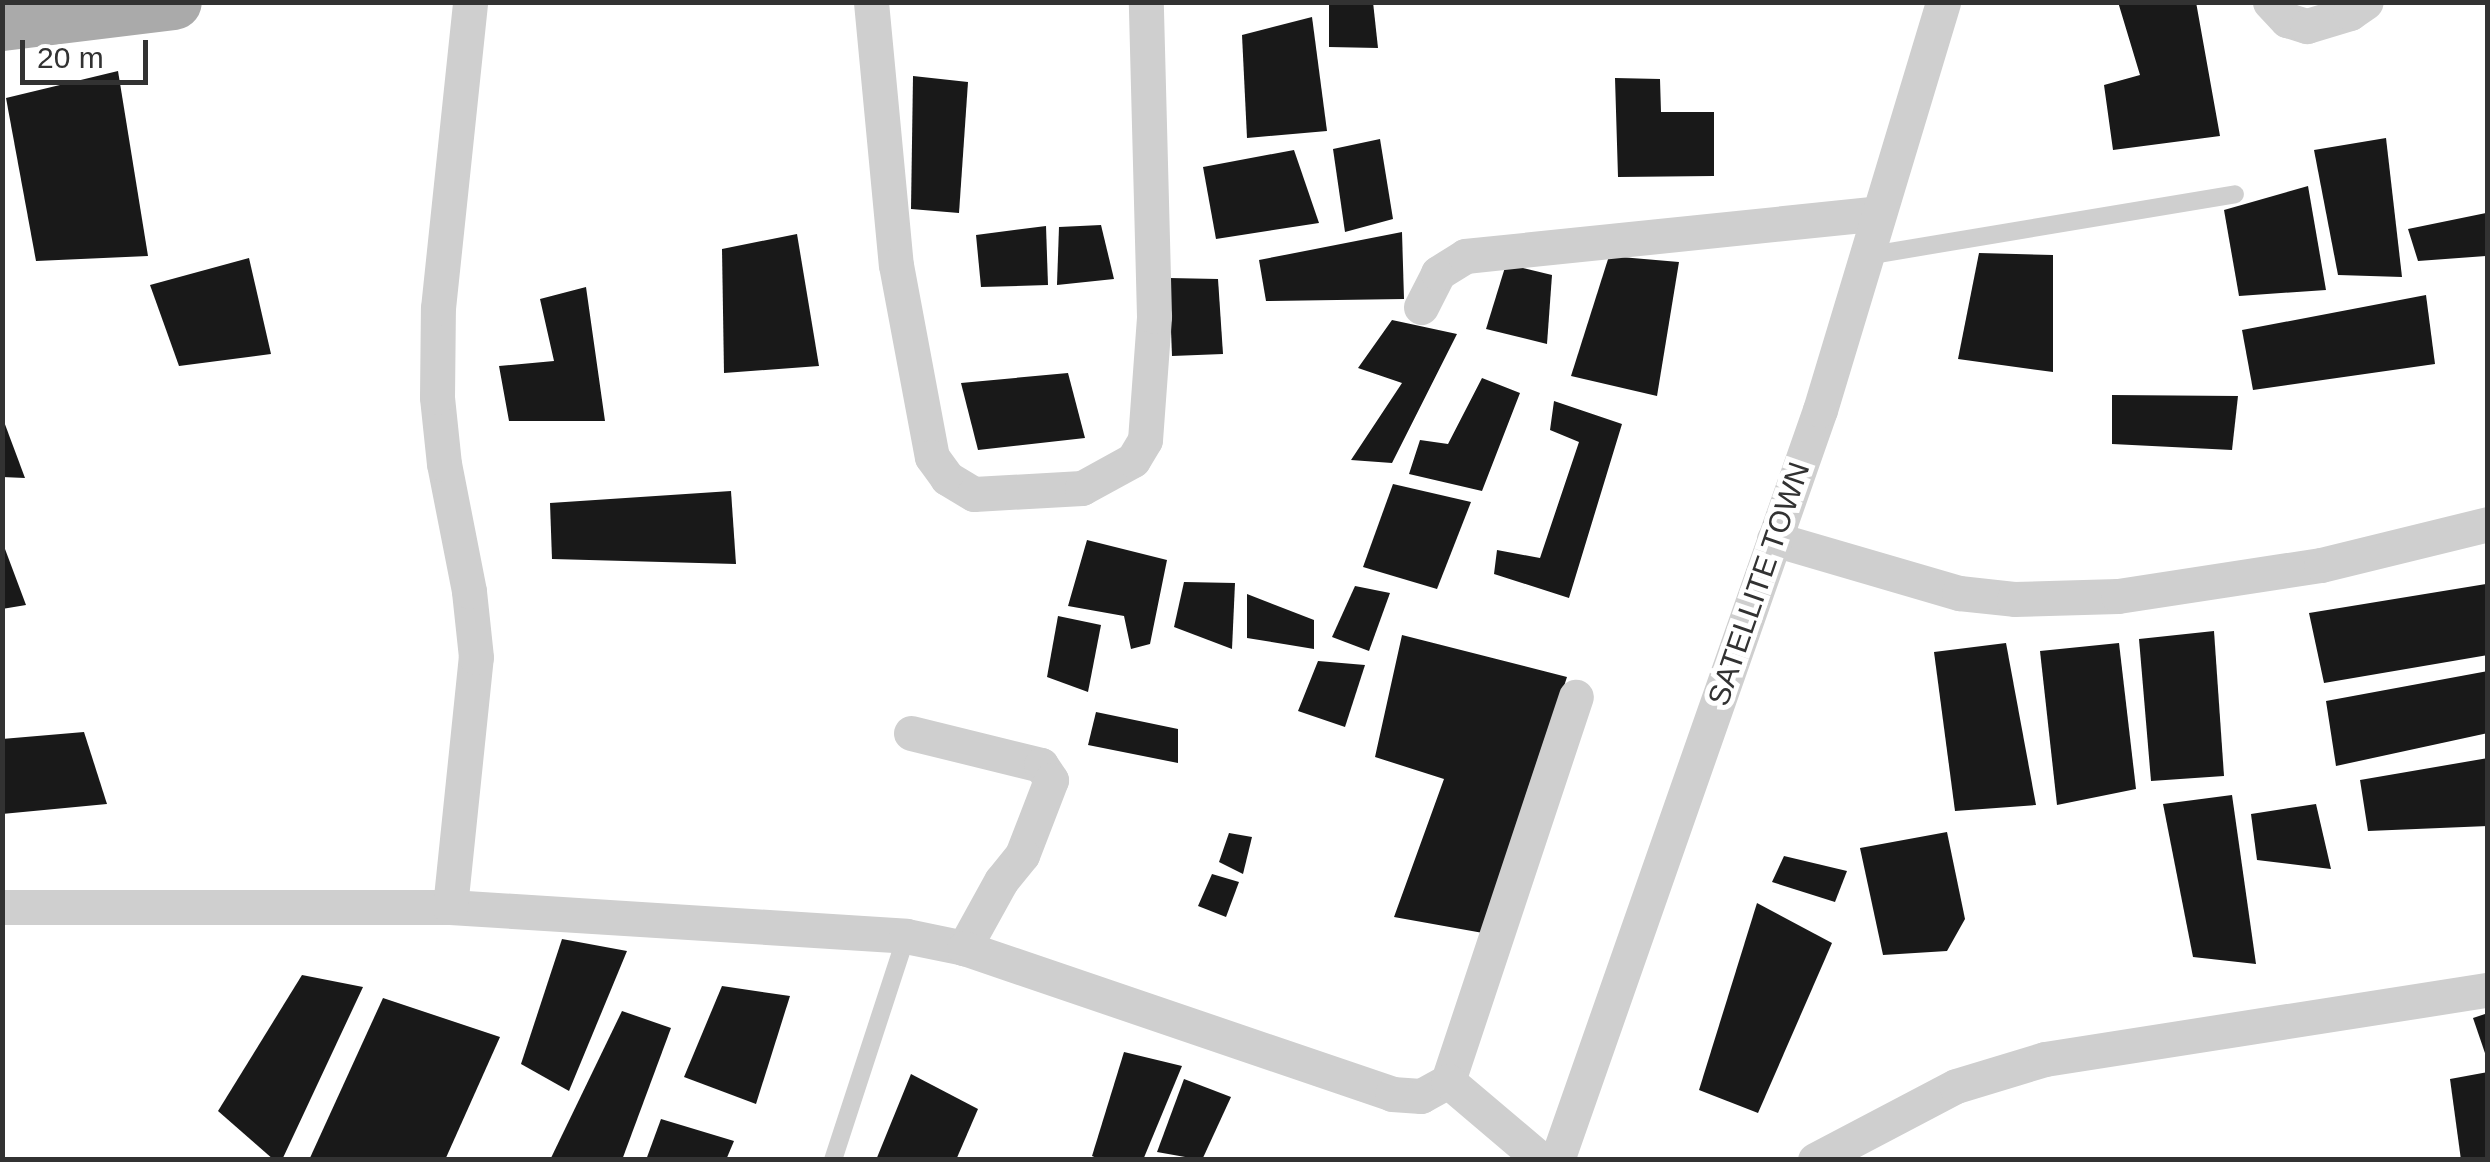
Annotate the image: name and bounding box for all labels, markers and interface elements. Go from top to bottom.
scale bar [25,20,152,82]
text: 20 m [37,41,104,74]
street label: SATELLITE TOWN [1700,457,1818,711]

